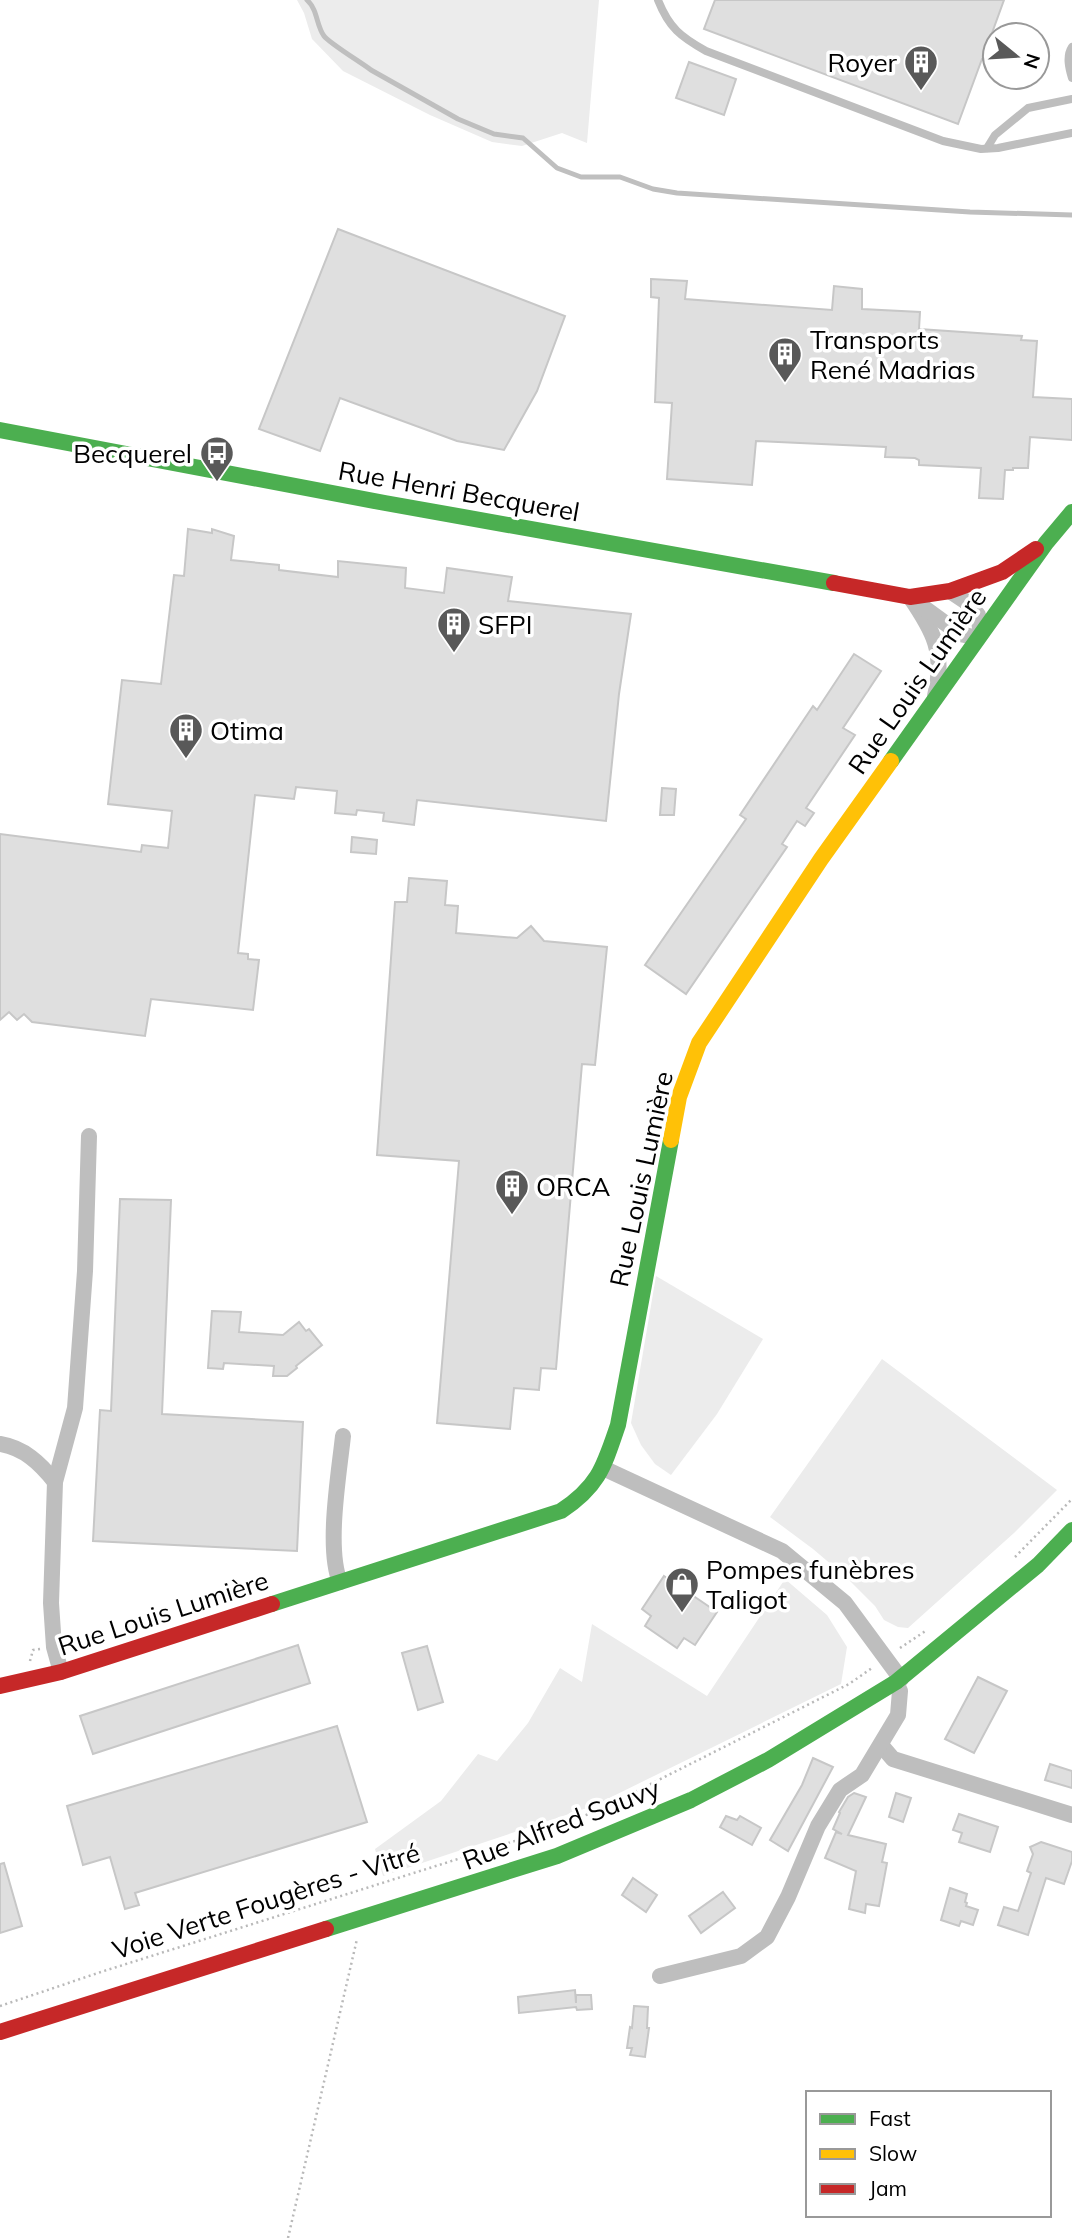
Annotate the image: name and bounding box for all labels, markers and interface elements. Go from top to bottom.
north arrow [981,21,1051,91]
building icon: Royer [902,43,940,92]
place label: Royer [827,46,898,79]
text: N [1019,51,1046,72]
place label: Transports René Madrias [810,323,976,386]
building icon: Transports René Madrias [766,335,804,384]
bus stop icon: Becquerel [198,434,236,483]
place label: Becquerel [73,437,192,470]
street label: Rue Henri Becquerel [336,454,582,528]
street label: Rue Louis Lumière [841,582,993,780]
building icon: SFPI [435,605,473,654]
place label: SFPI [478,608,532,641]
building icon: Otima [167,711,205,760]
place label: Otima [210,714,284,747]
street label: Rue Louis Lumière [602,1068,680,1290]
building icon: ORCA [493,1167,531,1216]
place label: ORCA [536,1170,610,1203]
place label: Pompes funèbres Taligot [706,1553,915,1616]
street label: Rue Louis Lumière [54,1563,272,1663]
shop icon: Pompes funèbres Taligot [663,1565,701,1614]
street label: Rue Alfred Sauvy [458,1771,664,1877]
street label: Voie Verte Fougères - Vitré [108,1836,424,1966]
legend [806,2091,1051,2217]
text: Fast [869,2105,911,2131]
text: Slow [869,2140,917,2166]
text: Jam [869,2175,907,2201]

